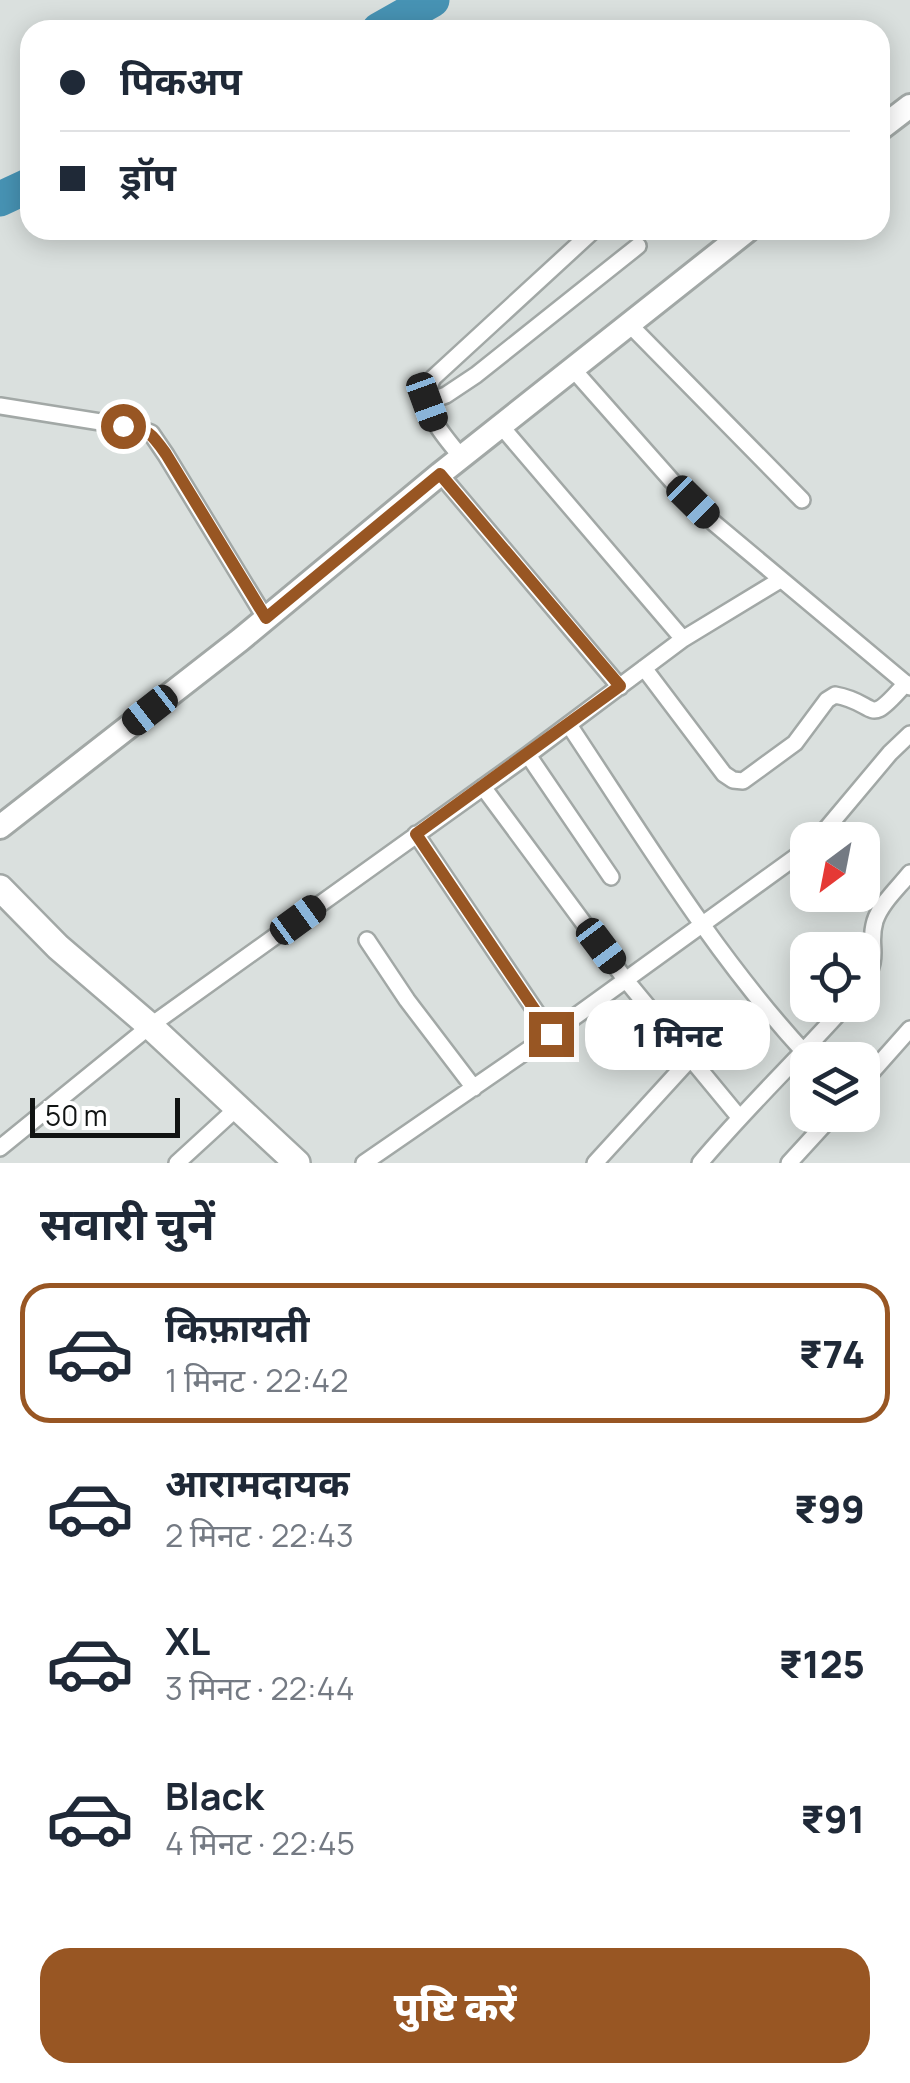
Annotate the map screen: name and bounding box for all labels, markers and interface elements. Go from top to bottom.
text: पिकअप [120,54,242,106]
text: ड्रॉप [120,150,176,202]
car [403,369,451,435]
route start [101,404,146,449]
car [661,470,725,534]
car [117,680,183,740]
north arrow [790,822,880,912]
map controls [790,822,880,1132]
car [265,890,331,950]
car [571,913,631,979]
button: locate [790,932,880,1022]
callout: 1 मिनट [586,999,771,1069]
route end [529,1012,574,1057]
text: 1 मिनट [633,1013,722,1057]
button: layers [790,1042,880,1132]
scale bar [30,1093,180,1138]
text: 50 m [45,1096,108,1134]
text: सवारी चुनें [40,1192,215,1254]
text: किफ़ायती [165,1301,309,1353]
icon: car [45,1308,135,1398]
text: ₹74 [799,1327,865,1379]
text: 1 मिनट · 22:42 [165,1358,348,1402]
text: आरामदायक [165,1456,349,1508]
icon: car [45,1463,135,1553]
text: ₹99 [794,1482,865,1534]
text: 2 मिनट · 22:43 [165,1513,354,1557]
text: XL [165,1614,210,1666]
icon: car [45,1618,135,1708]
text: ₹125 [779,1637,865,1689]
text: 3 मिनट · 22:44 [165,1666,355,1710]
text: Black [165,1769,264,1821]
icon: car [45,1773,135,1863]
text: ₹91 [800,1792,865,1844]
text: 4 मिनट · 22:45 [165,1821,355,1865]
button: पुष्टि करें [40,1948,870,2063]

